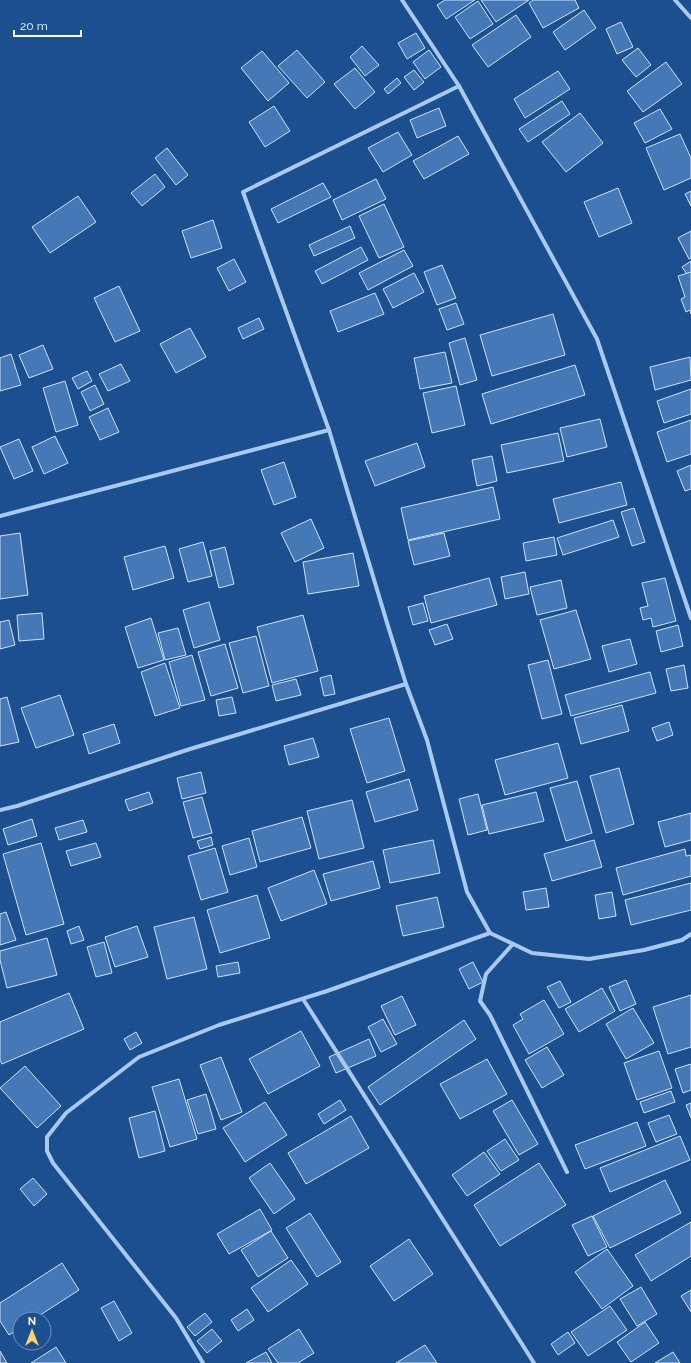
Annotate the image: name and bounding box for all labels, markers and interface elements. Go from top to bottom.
scale bar [14,12,81,38]
text: 20 m [20,19,48,33]
north arrow [12,1311,52,1351]
text: N [28,1315,36,1328]

